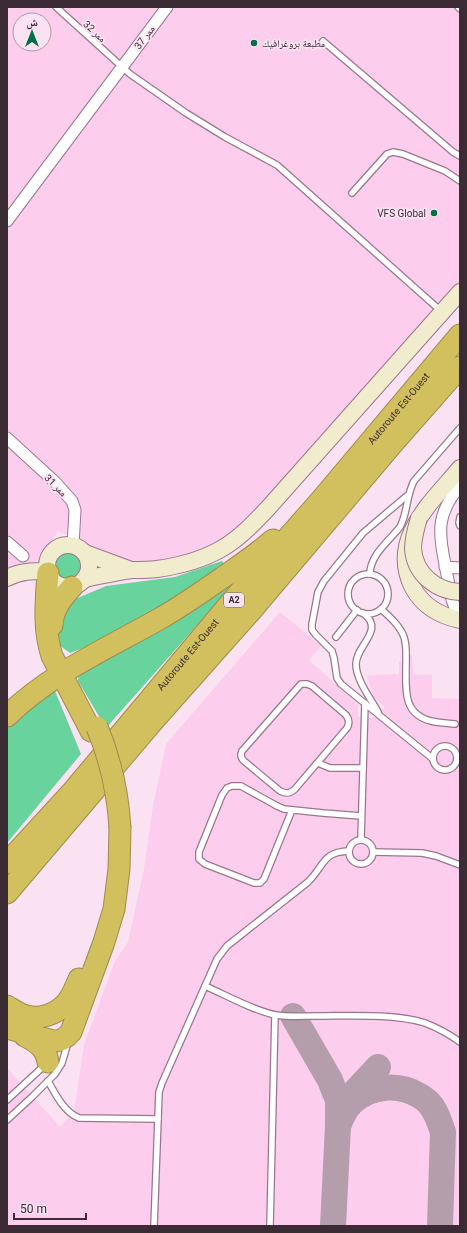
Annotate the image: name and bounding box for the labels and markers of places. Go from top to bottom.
marker: مطبعة بروغرافيك [249,38,259,48]
place label: مطبعة بروغرافيك [262,38,325,49]
place label: VFS Global [377,208,426,219]
marker: VFS Global [429,208,439,218]

